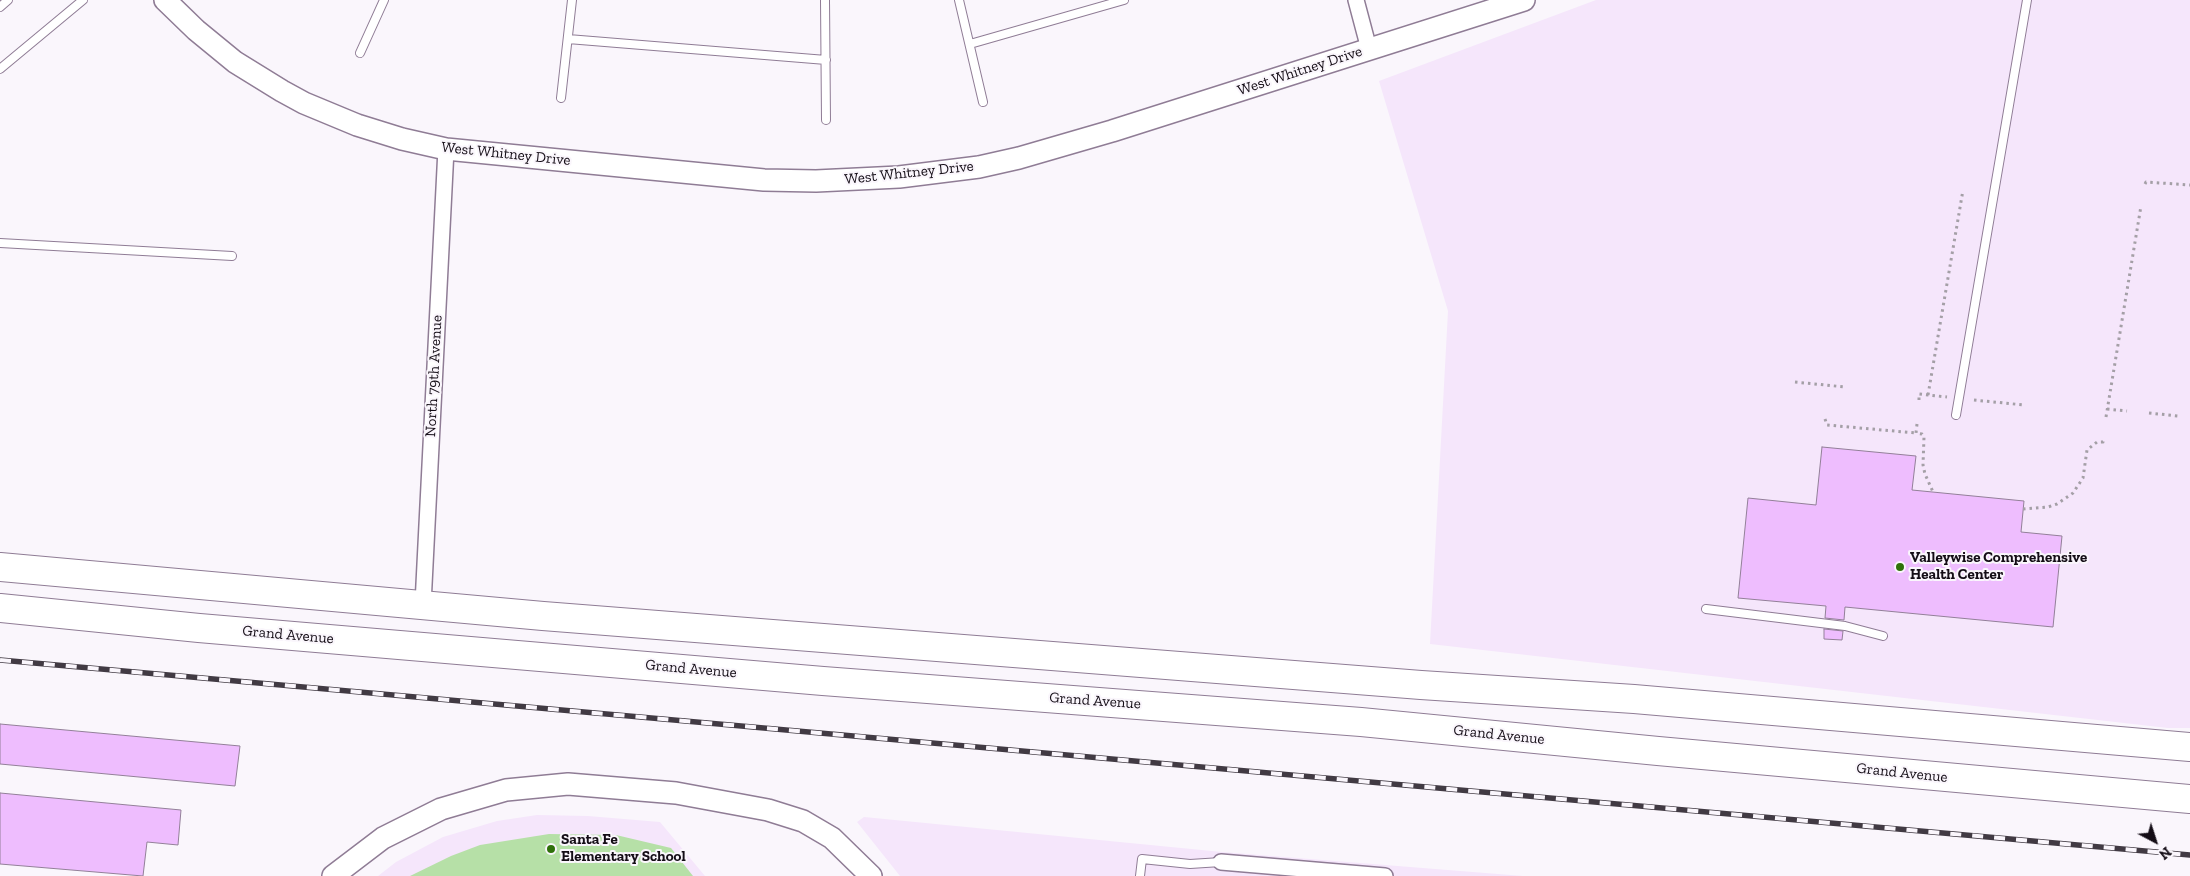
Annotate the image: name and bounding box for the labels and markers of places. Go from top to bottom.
place label: Valleywise Comprehensive Health Center [1910,549,2087,584]
marker: Valleywise Comprehensive Health Center [1894,561,1906,573]
place label: Santa Fe Elementary School [561,831,686,866]
marker: Santa Fe Elementary School [545,843,557,855]

